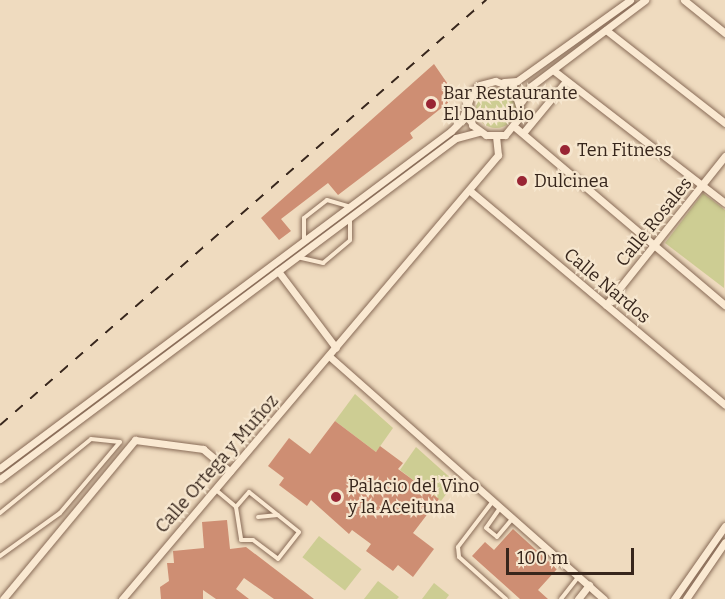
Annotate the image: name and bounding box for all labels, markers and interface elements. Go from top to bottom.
place label: Bar Restaurante El Danubio [443,83,578,125]
marker: Bar Restaurante El Danubio [424,97,438,111]
place label: Ten Fitness [577,139,672,161]
marker: Ten Fitness [558,143,572,157]
place label: Dulcinea [534,170,609,192]
street label: Calle Rosales [611,173,697,271]
marker: Dulcinea [515,174,529,188]
street label: Calle Nardos [560,244,654,328]
street label: Calle Ortega y Muñoz [151,390,283,538]
place label: Palacio del Vino y la Aceituna [348,476,479,518]
marker: Palacio del Vino y la Aceituna [329,490,343,504]
scale bar [509,536,636,574]
text: 100 m [517,547,568,569]

